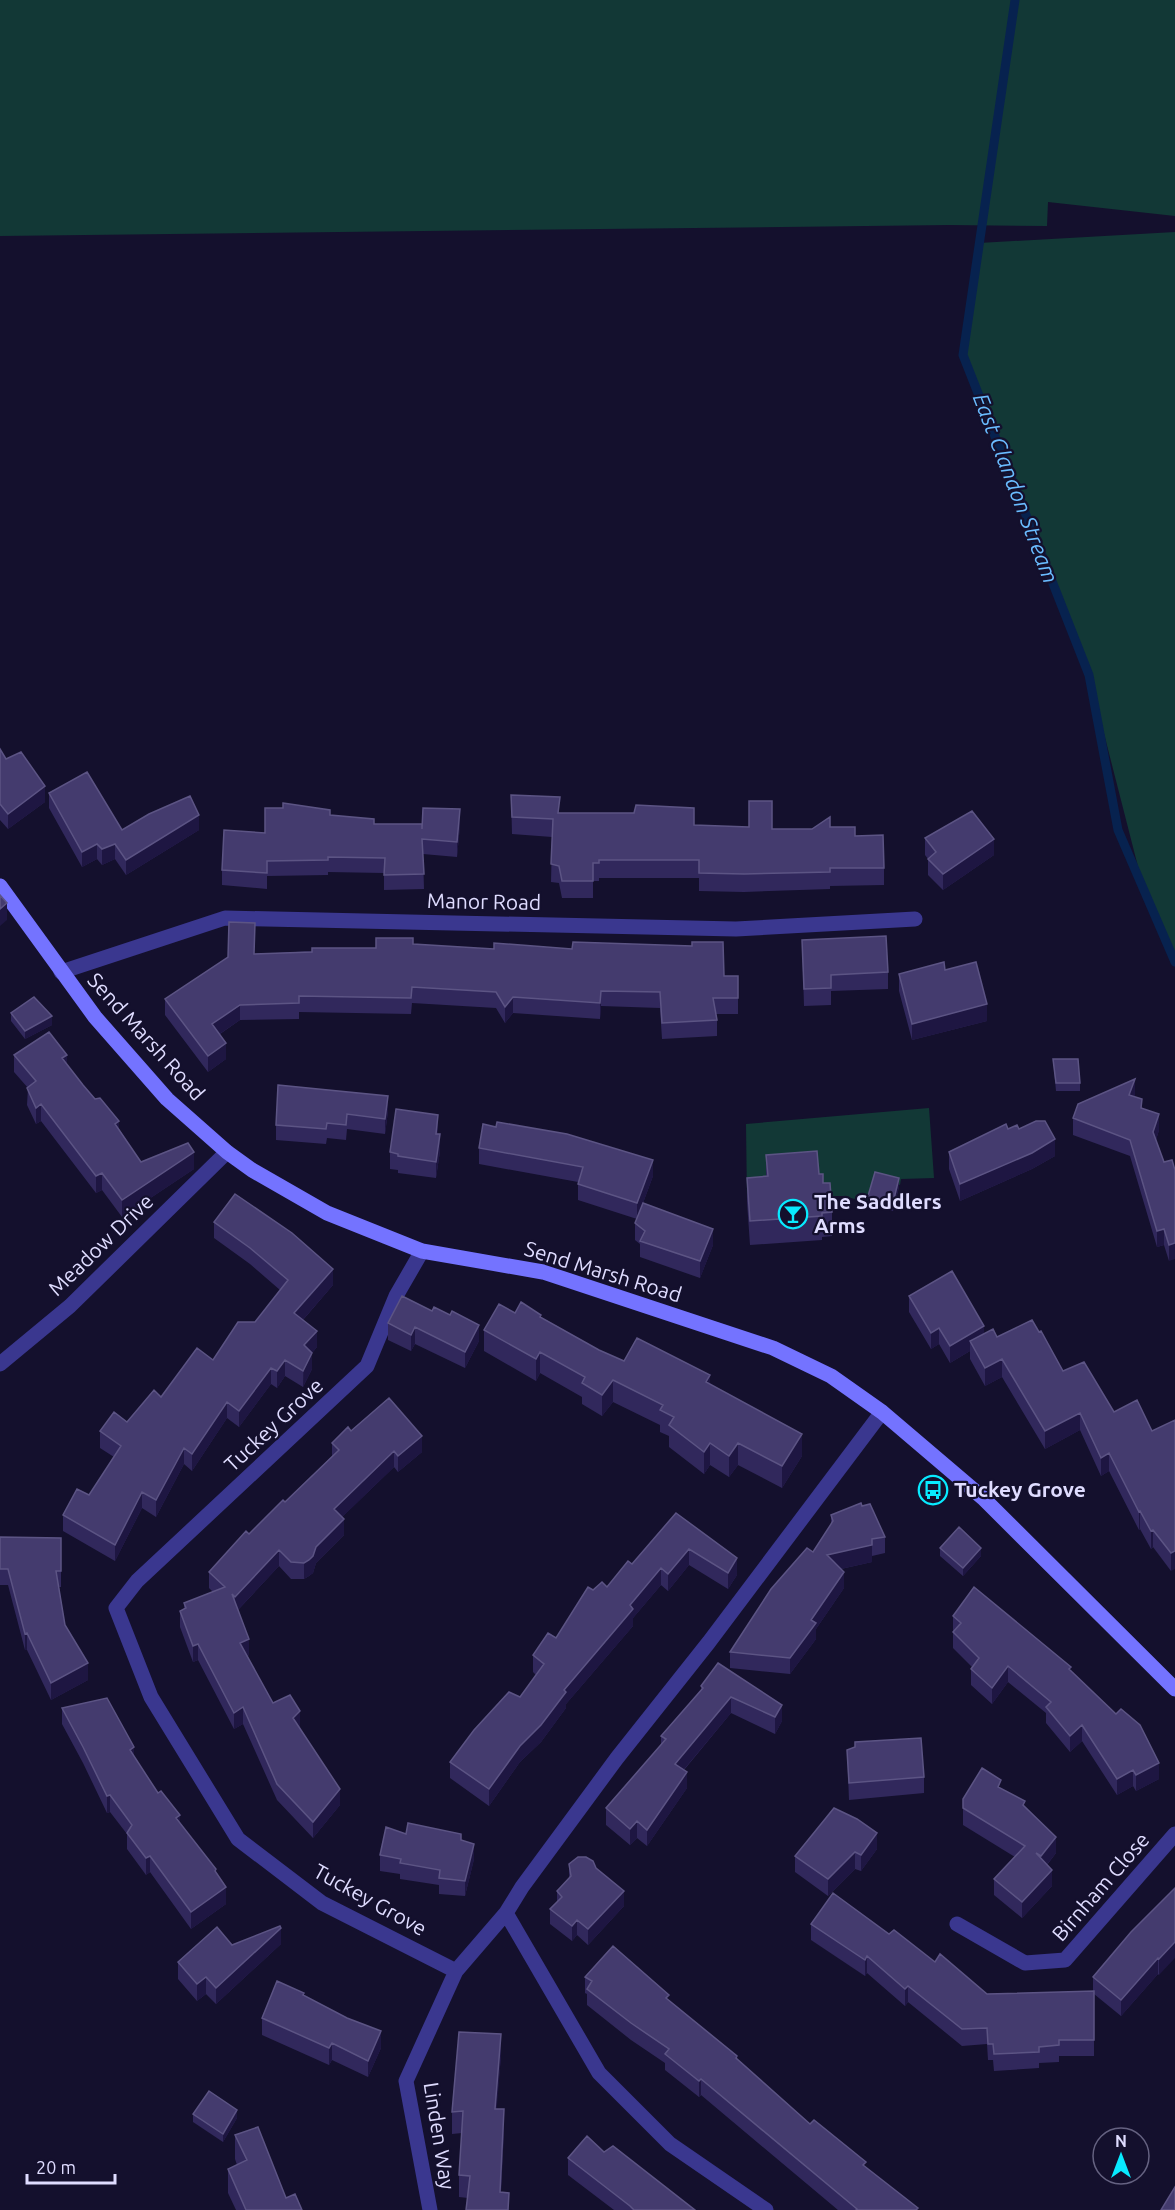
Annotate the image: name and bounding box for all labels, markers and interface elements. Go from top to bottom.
water label: East Clandon Stream [969,389,1064,586]
street label: Manor Road [427,888,541,914]
street label: Send Marsh Road [83,968,210,1105]
street label: Meadow Drive [43,1188,158,1300]
place label: The Saddlers Arms [814,1189,942,1237]
bar icon: The Saddlers Arms [777,1198,809,1230]
street label: Send Marsh Road [522,1236,685,1306]
street label: Tuckey Grove [219,1373,327,1476]
bus stop icon: Tuckey Grove [917,1474,949,1506]
place label: Tuckey Grove [954,1477,1086,1501]
street label: Birnham Close [1047,1827,1154,1945]
street label: Tuckey Grove [310,1858,431,1940]
street label: Linden Way [420,2080,460,2191]
north arrow [1091,2126,1151,2186]
text: N [1115,2132,1127,2150]
scale bar [27,2147,116,2185]
text: 20 m [36,2157,76,2177]

